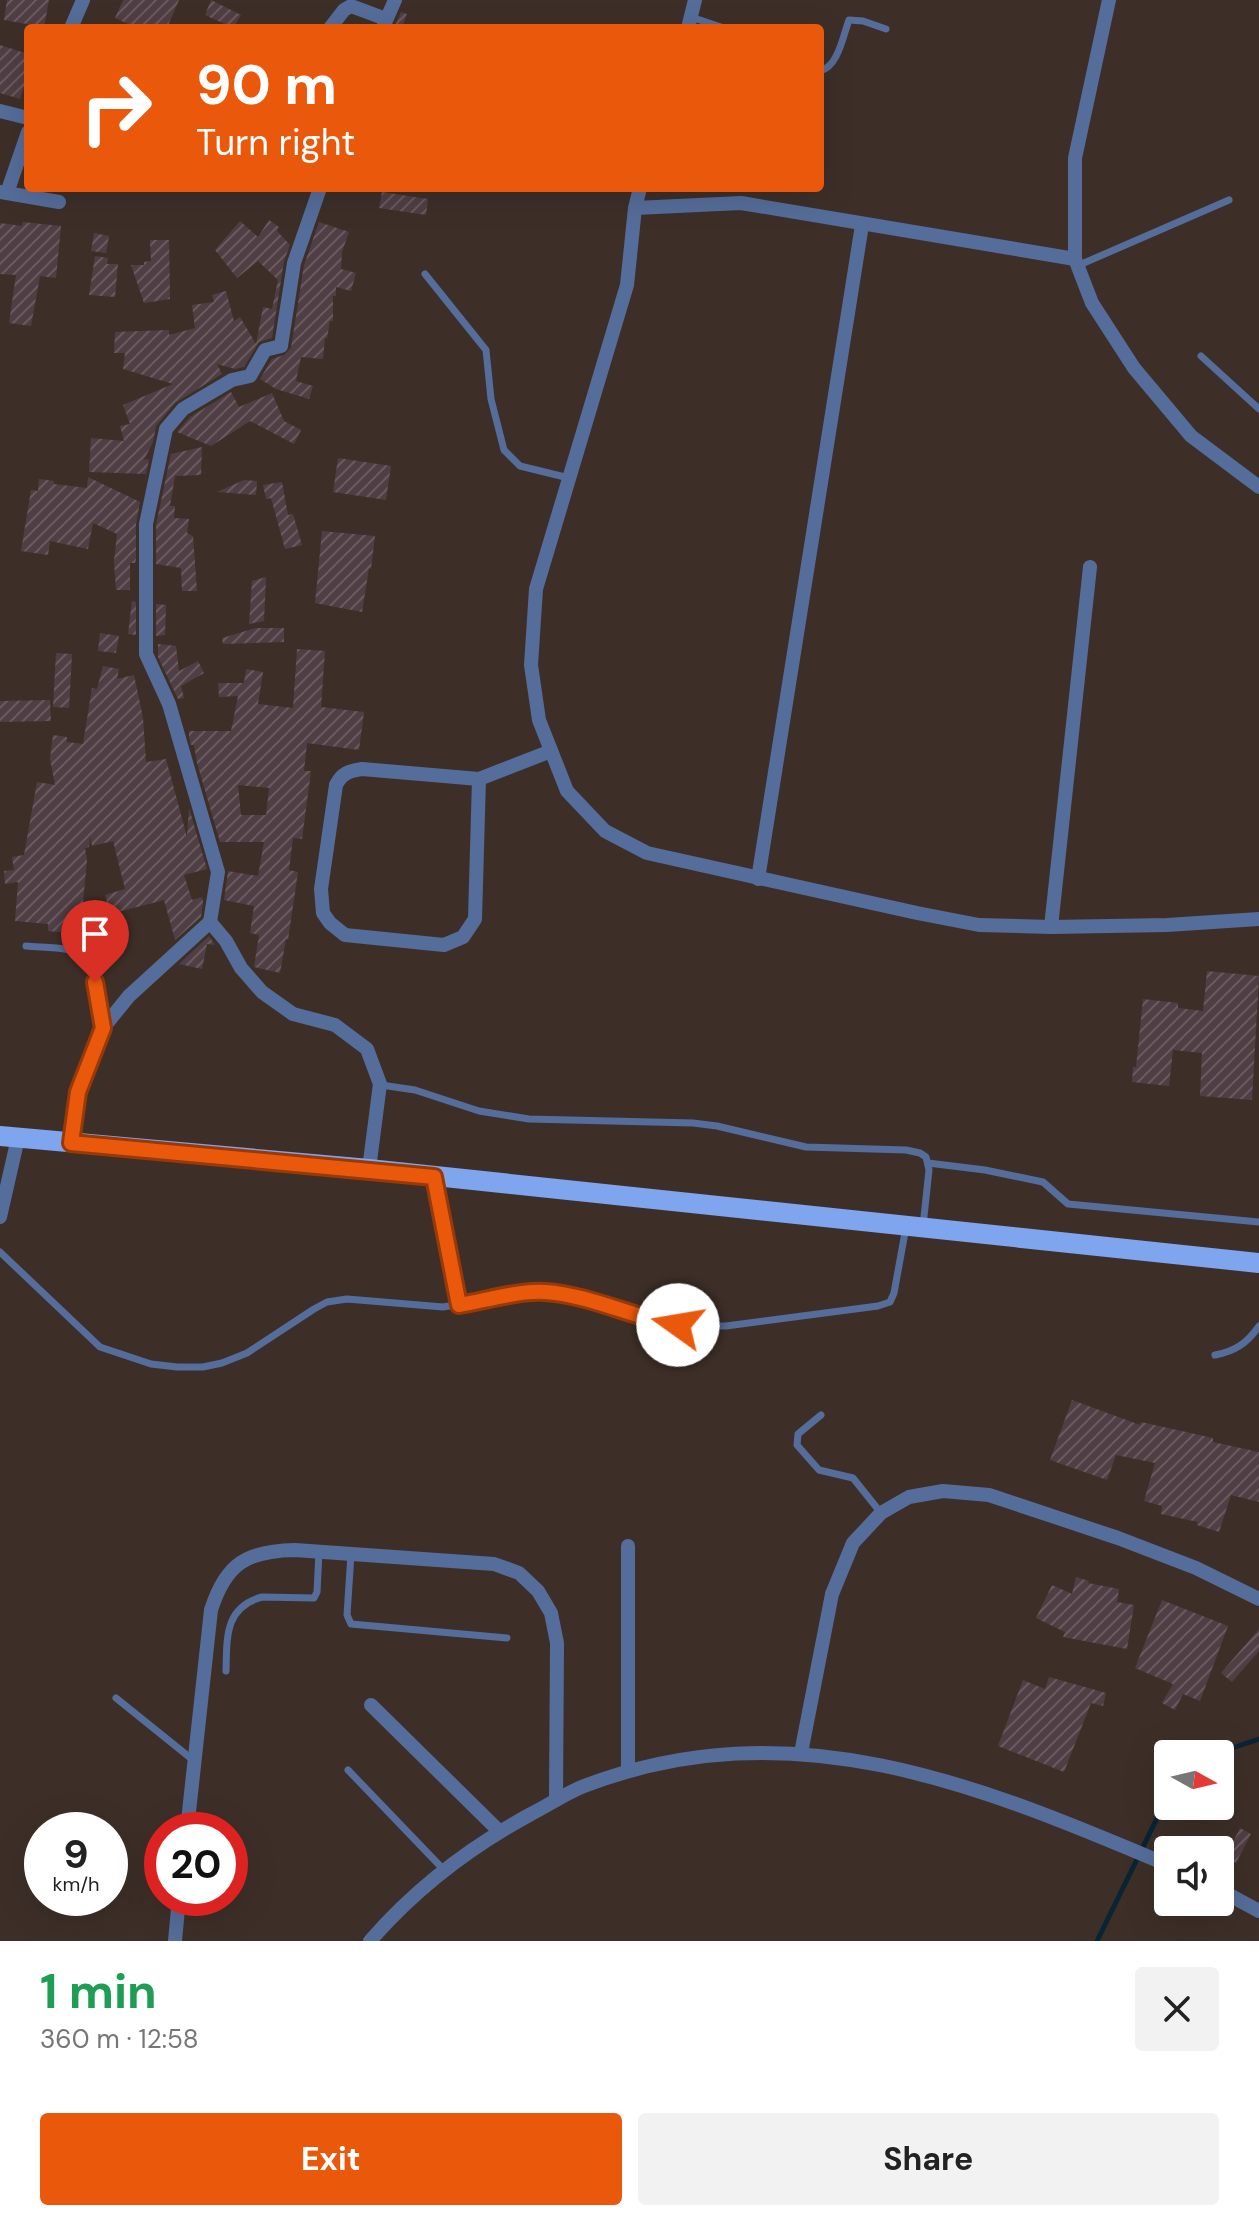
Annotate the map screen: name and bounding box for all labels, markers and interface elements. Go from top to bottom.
text: 90 m [196,48,337,121]
icon: right [64,56,168,160]
text: Turn right [196,119,355,166]
pin [61,900,129,982]
icon: arrive [73,912,117,956]
position arrow [636,1283,720,1367]
north arrow [1154,1740,1234,1820]
map controls [1154,1740,1234,1916]
speed limit sign: 20 [144,1812,248,1916]
text: 9 [63,1828,89,1880]
button: sound [1154,1836,1234,1916]
text: km/h [52,1871,100,1897]
text: 1 min [40,1960,157,2023]
button: close [1135,1967,1219,2051]
text: 360 m · 12:58 [40,2022,199,2056]
button: Exit [40,2113,622,2205]
button: Share [638,2113,1219,2205]

